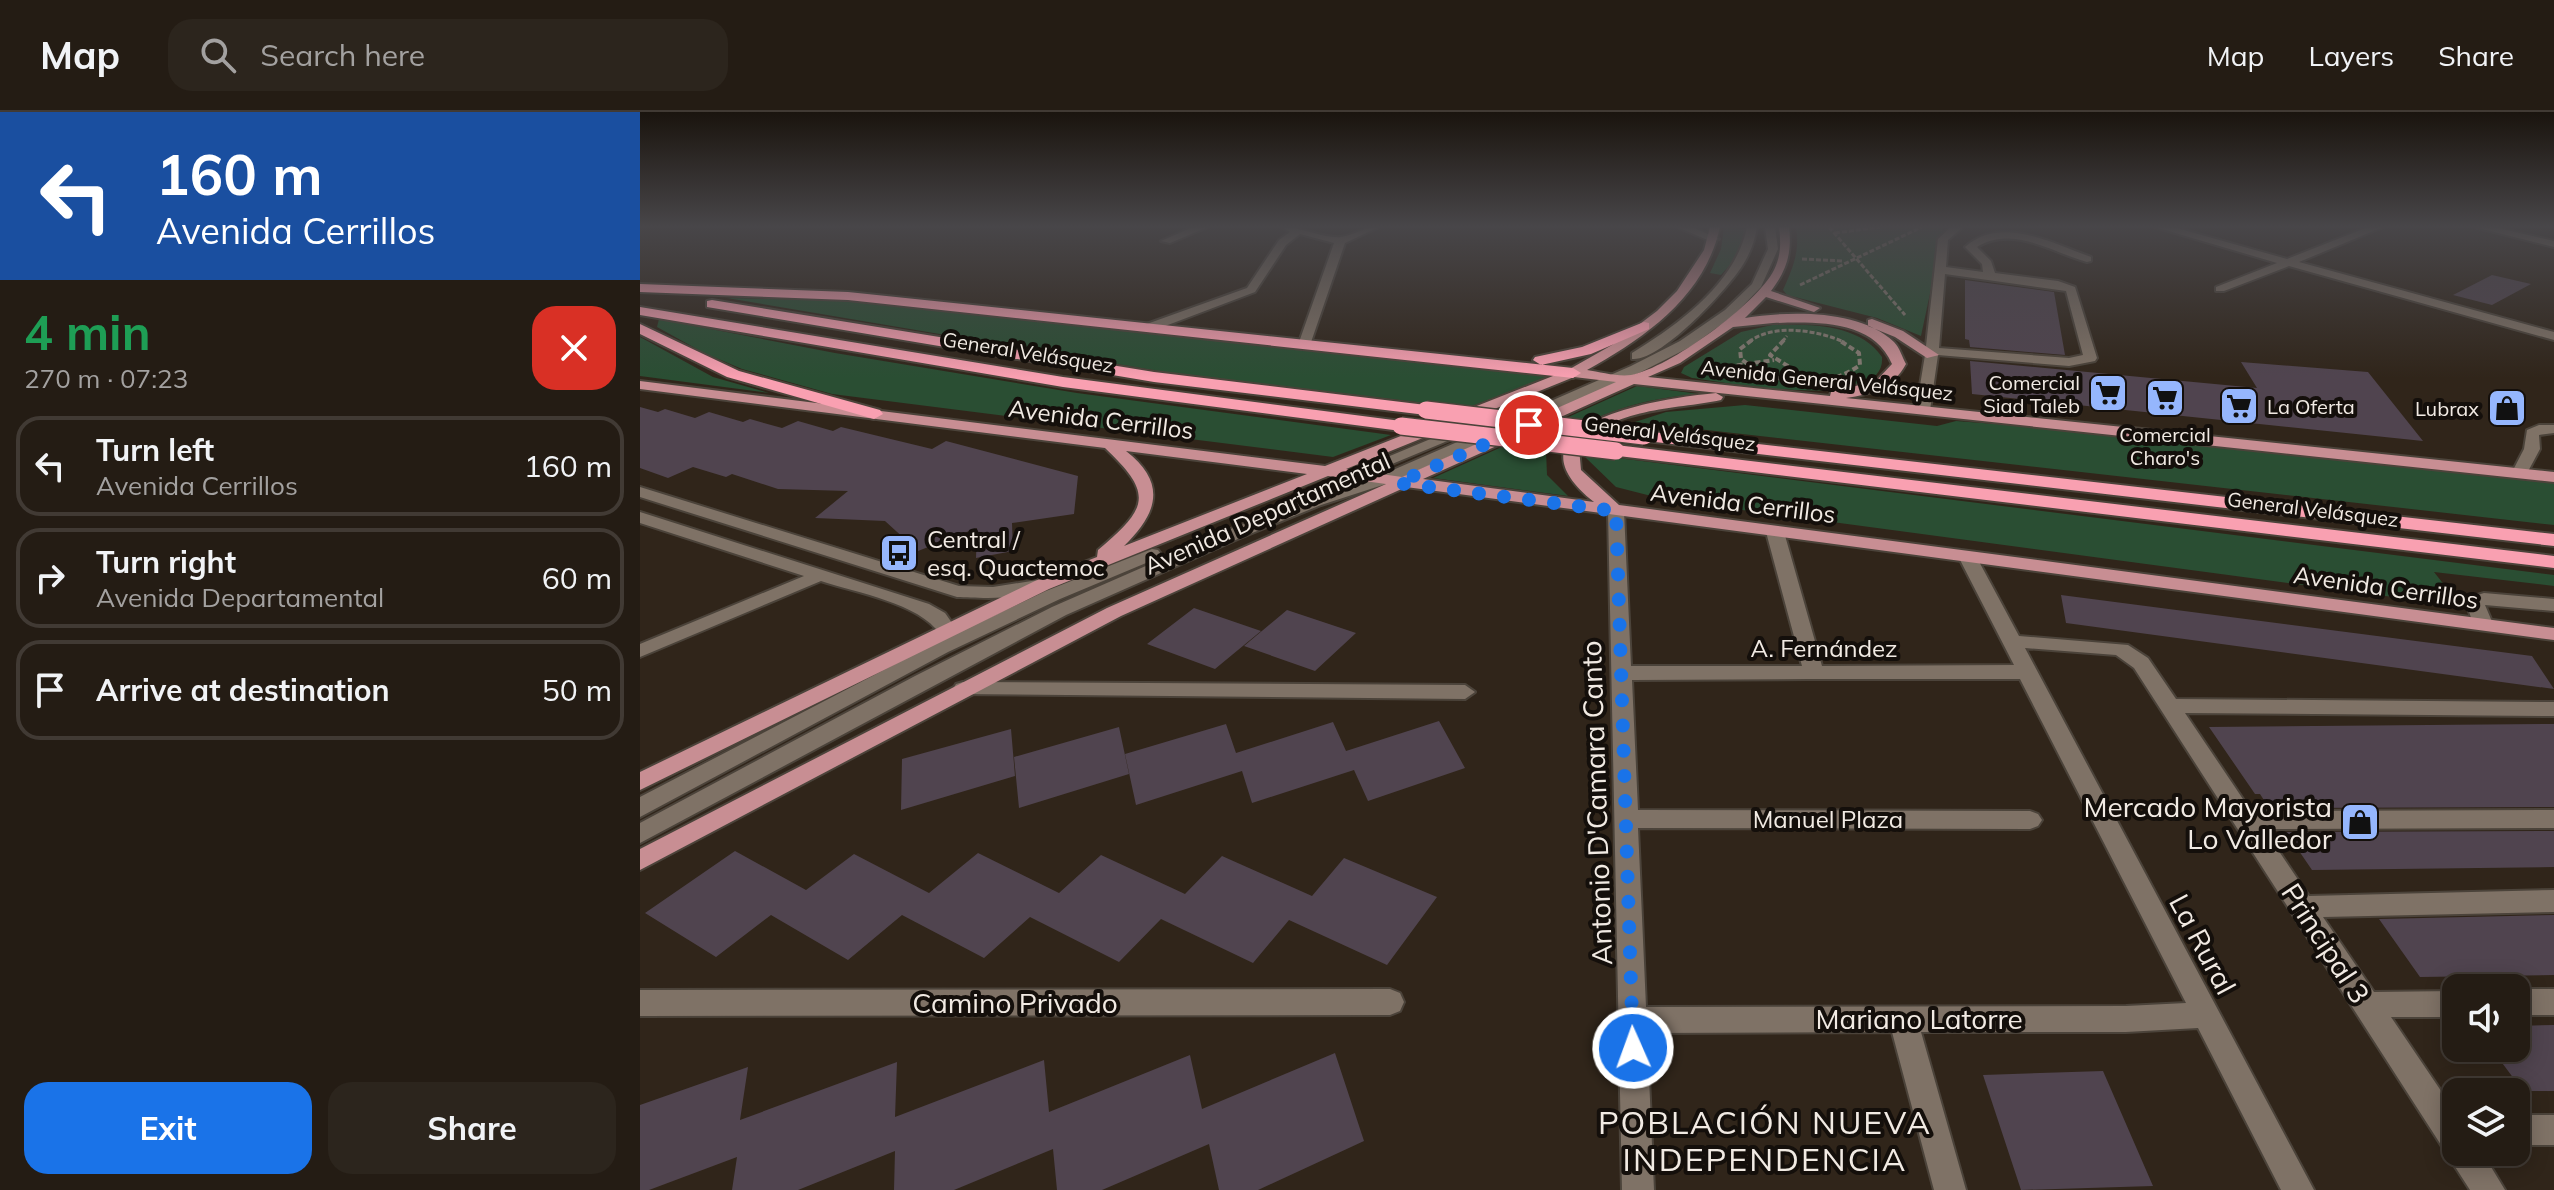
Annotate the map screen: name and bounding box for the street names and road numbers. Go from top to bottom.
street label: General Velásquez [941,326,1115,378]
street label: Avenida General Velásquez [1700,354,1954,406]
street label: Avenida Cerrillos [1007,393,1195,445]
street label: General Velásquez [1583,410,1757,456]
street label: Avenida Departamental [1139,445,1395,581]
street label: Avenida Cerrillos [1649,477,1837,529]
street label: General Velásquez [2226,486,2400,532]
street label: Avenida Cerrillos [2292,559,2480,615]
street label: A. Fernández [1750,633,1898,663]
street label: Antonio D'Camara Canto [1573,640,1619,966]
street label: Manuel Plaza [1753,804,1903,834]
street label: Principal 3 [2274,876,2378,1010]
street label: La Rural [2162,888,2244,1000]
street label: Camino Privado [912,985,1118,1020]
street label: Mariano Latorre [1815,1001,2023,1036]

